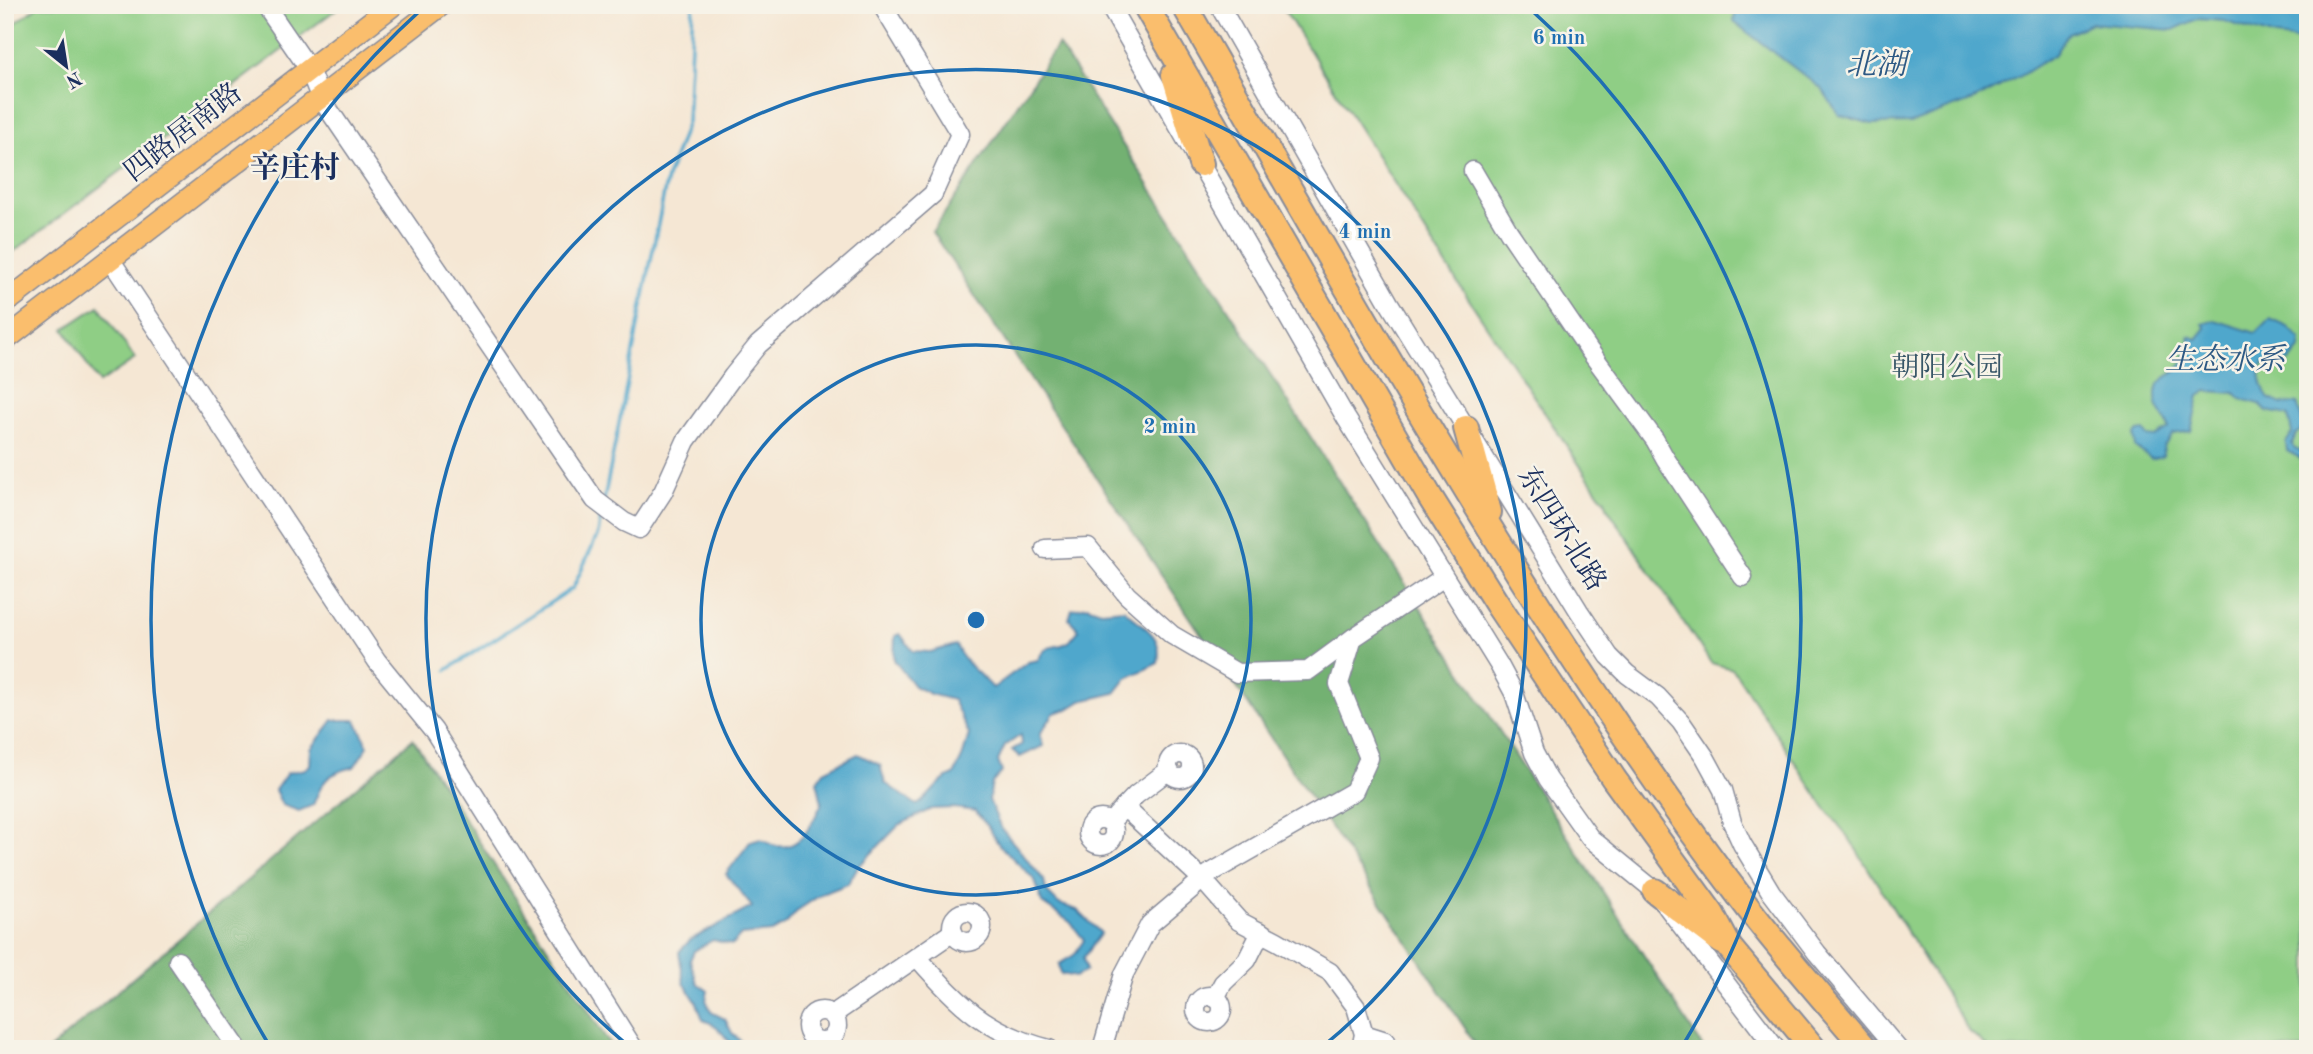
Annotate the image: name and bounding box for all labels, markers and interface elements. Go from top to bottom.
text: 6 min [1533,28,1585,49]
north arrow [32,32,102,102]
water label: 北湖 [1846,49,1911,81]
text: N [62,67,84,91]
street label: 四路居南路 [118,77,248,187]
district label: 辛庄村 [250,151,340,184]
text: 4 min [1339,222,1391,243]
water label: 生态水系 [2165,343,2287,376]
park label: 朝阳公园 [1891,352,2003,383]
text: 2 min [1144,417,1196,438]
street label: 东四环北路 [1511,461,1612,596]
centre of rings [964,608,988,632]

